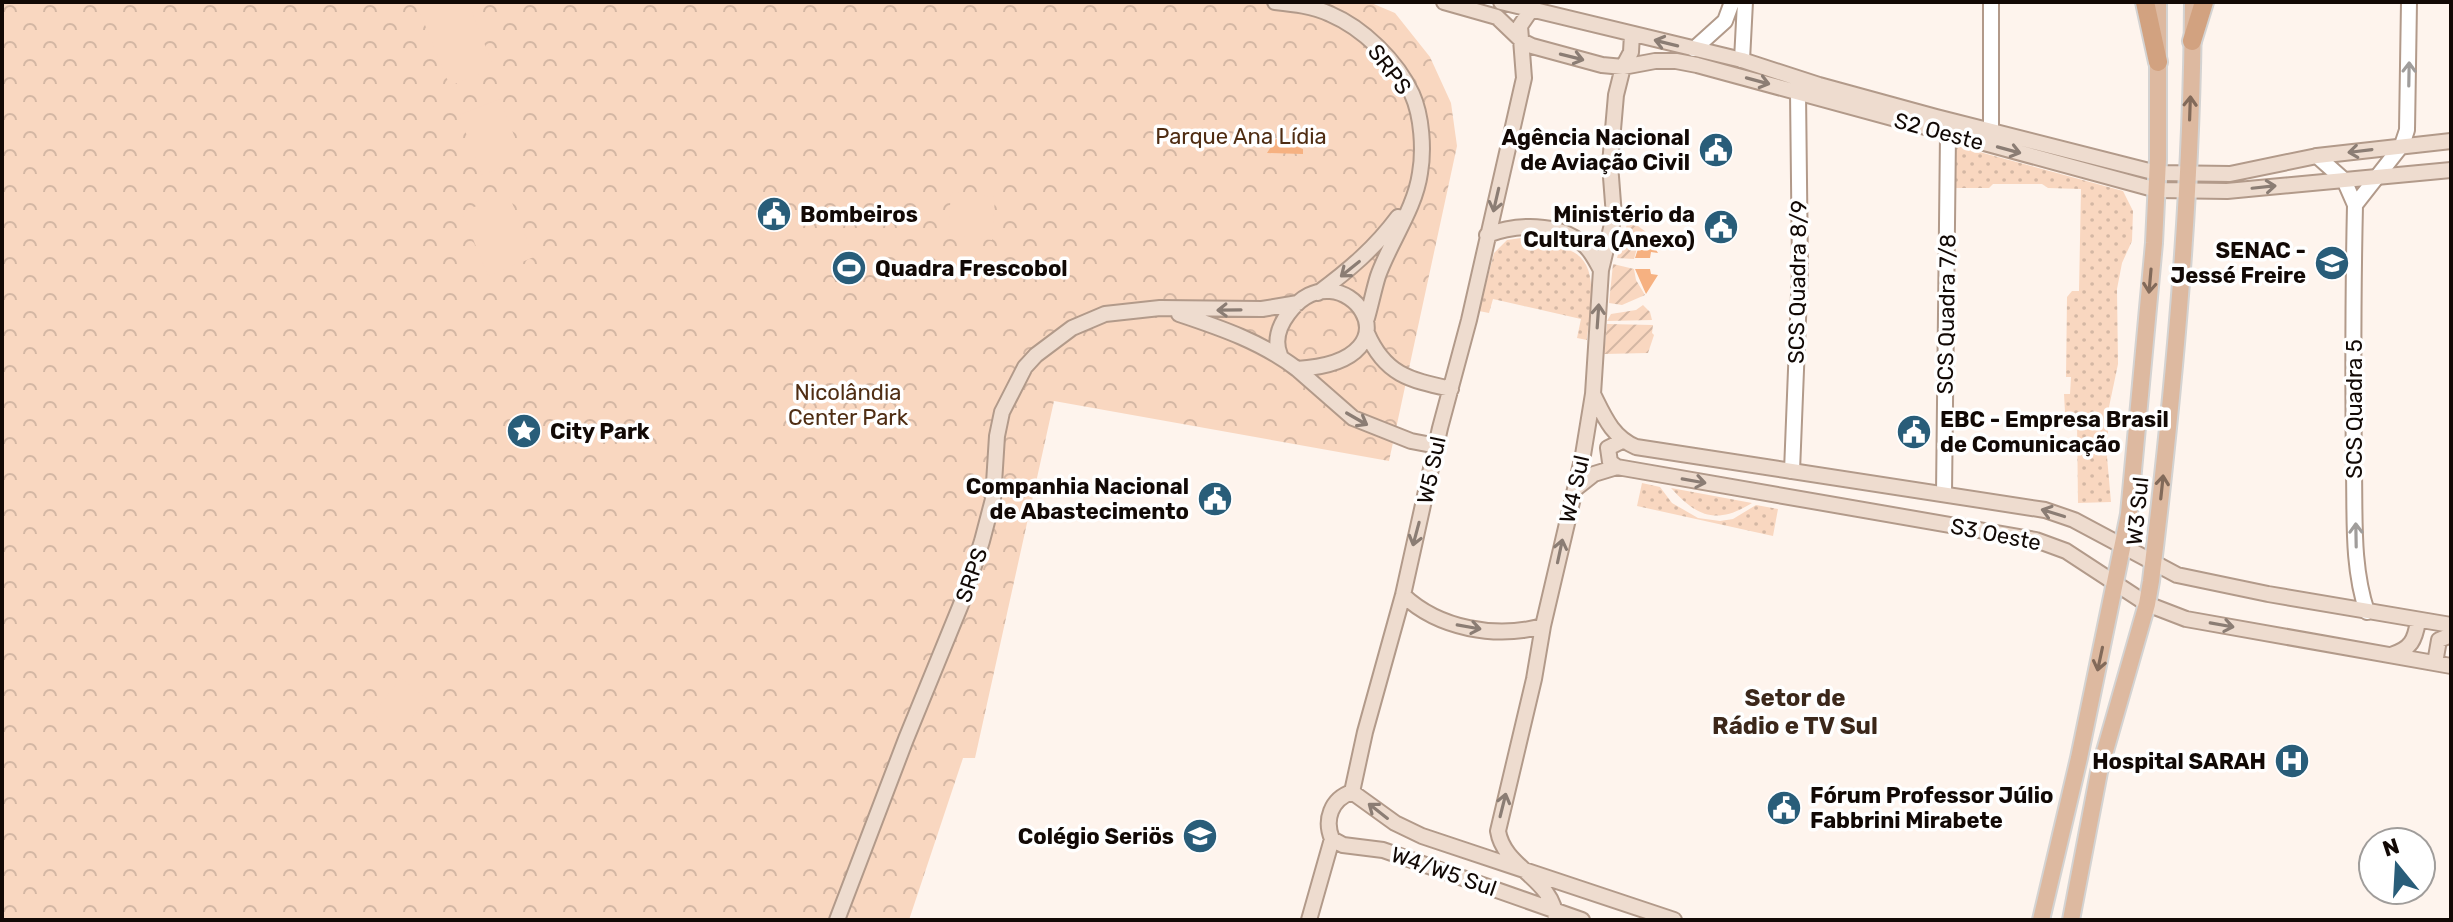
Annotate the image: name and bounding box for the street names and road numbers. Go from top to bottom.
street label: SRPS [1362,39,1417,100]
street label: S2 Oeste [1891,107,1986,156]
street label: SCS Quadra 8/9 [1783,200,1812,364]
street label: SCS Quadra 7/8 [1932,234,1961,394]
street label: SCS Quadra 5 [2341,339,2368,479]
street label: W5 Sul [1411,434,1452,506]
street label: W4 Sul [1554,453,1595,526]
street label: W3 Sul [2120,476,2155,547]
street label: S3 Oeste [1948,512,2043,556]
street label: SRPS [950,544,993,606]
street label: W4/W5 Sul [1387,841,1500,902]

